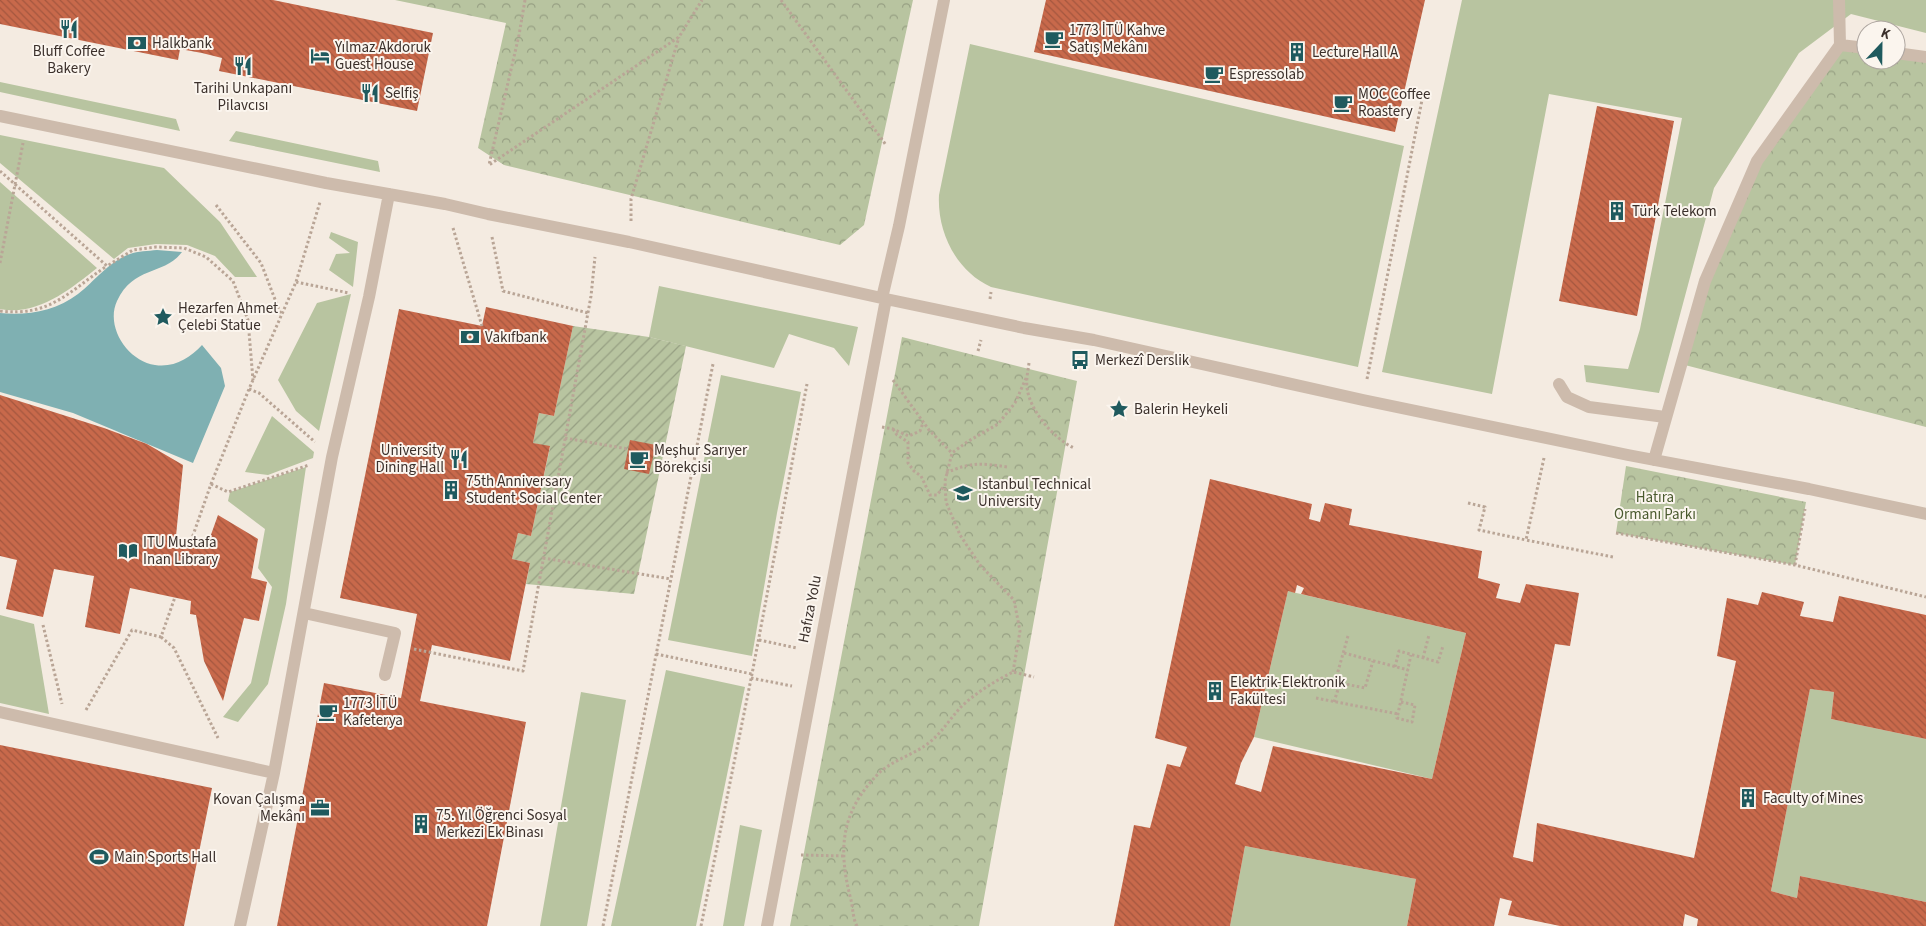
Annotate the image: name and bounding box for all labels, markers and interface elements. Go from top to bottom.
restaurant icon: Bluff Coffee Bakery [58,18,80,40]
place label: 1773 İTÜ Kahve Satış Mekânı [1069,20,1165,58]
north arrow [1856,20,1906,70]
text: K [1878,23,1894,45]
cafe icon: 1773 İTÜ Kahve Satış Mekânı [1043,28,1065,50]
bank icon: Halkbank [126,32,148,54]
place label: Halkbank [152,33,212,54]
place label: Yılmaz Akdoruk Guest House [334,37,432,75]
place label: Bluff Coffee Bakery [33,41,105,79]
building icon: Lecture Hall A [1286,41,1308,63]
place label: Lecture Hall A [1312,42,1399,63]
hotel icon: Yılmaz Akdoruk Guest House [309,45,331,67]
restaurant icon: Tarihi Unkapanı Pilavcısı [232,55,254,77]
cafe icon: Espressolab [1203,63,1225,85]
place label: Espressolab [1229,64,1304,85]
place label: Tarihi Unkapanı Pilavcısı [194,78,292,116]
restaurant icon: Selfiş [359,82,381,104]
place label: Selfiş [385,83,419,104]
place label: MOC Coffee Roastery [1358,84,1430,122]
cafe icon: MOC Coffee Roastery [1332,92,1354,114]
building icon: Türk Telekom [1606,200,1628,222]
place label: Türk Telekom [1632,201,1717,222]
place label: Hezarfen Ahmet Çelebi Statue [178,298,278,336]
place icon: Hezarfen Ahmet Çelebi Statue [152,306,174,328]
bank icon: Vakıfbank [459,326,481,348]
place label: Vakıfbank [485,327,547,348]
bus stop icon: Merkezî Derslik [1069,349,1091,371]
place label: Merkezî Derslik [1095,350,1190,371]
place icon: Balerin Heykeli [1108,398,1130,420]
place label: Balerin Heykeli [1134,399,1228,420]
place label: University Dining Hall [375,440,444,478]
place label: Meşhur Sarıyer Börekçisi [654,440,748,478]
restaurant icon: University Dining Hall [448,448,470,470]
cafe icon: Meşhur Sarıyer Börekçisi [628,448,650,470]
place label: 75th Anniversary Student Social Center [466,471,602,509]
place label: Istanbul Technical University [978,474,1091,512]
building icon: 75th Anniversary Student Social Center [440,479,462,501]
school or university icon: Istanbul Technical University [952,482,974,504]
park label: Hatıra Ormanı Parkı [1614,487,1696,525]
place label: ITU Mustafa Inan Library [143,532,218,570]
library icon: ITU Mustafa Inan Library [117,540,139,562]
street label: Hafıza Yolu [793,573,827,645]
place label: Elektrik-Elektronik Fakültesi [1230,672,1346,710]
building icon: Elektrik-Elektronik Fakültesi [1204,680,1226,702]
place label: 1773 İTÜ Kafeterya [343,693,403,731]
cafe icon: 1773 İTÜ Kafeterya [317,701,339,723]
building icon: Faculty of Mines [1737,787,1759,809]
place label: Faculty of Mines [1763,788,1863,809]
place label: Kovan Çalışma Mekânı [213,789,305,827]
office icon: Kovan Çalışma Mekânı [309,797,331,819]
place label: 75. Yıl Öğrenci Sosyal Merkezi Ek Binası [436,805,567,843]
building icon: 75. Yıl Öğrenci Sosyal Merkezi Ek Binası [410,813,432,835]
sports icon: Main Sports Hall [88,846,110,868]
place label: Main Sports Hall [114,847,216,868]

